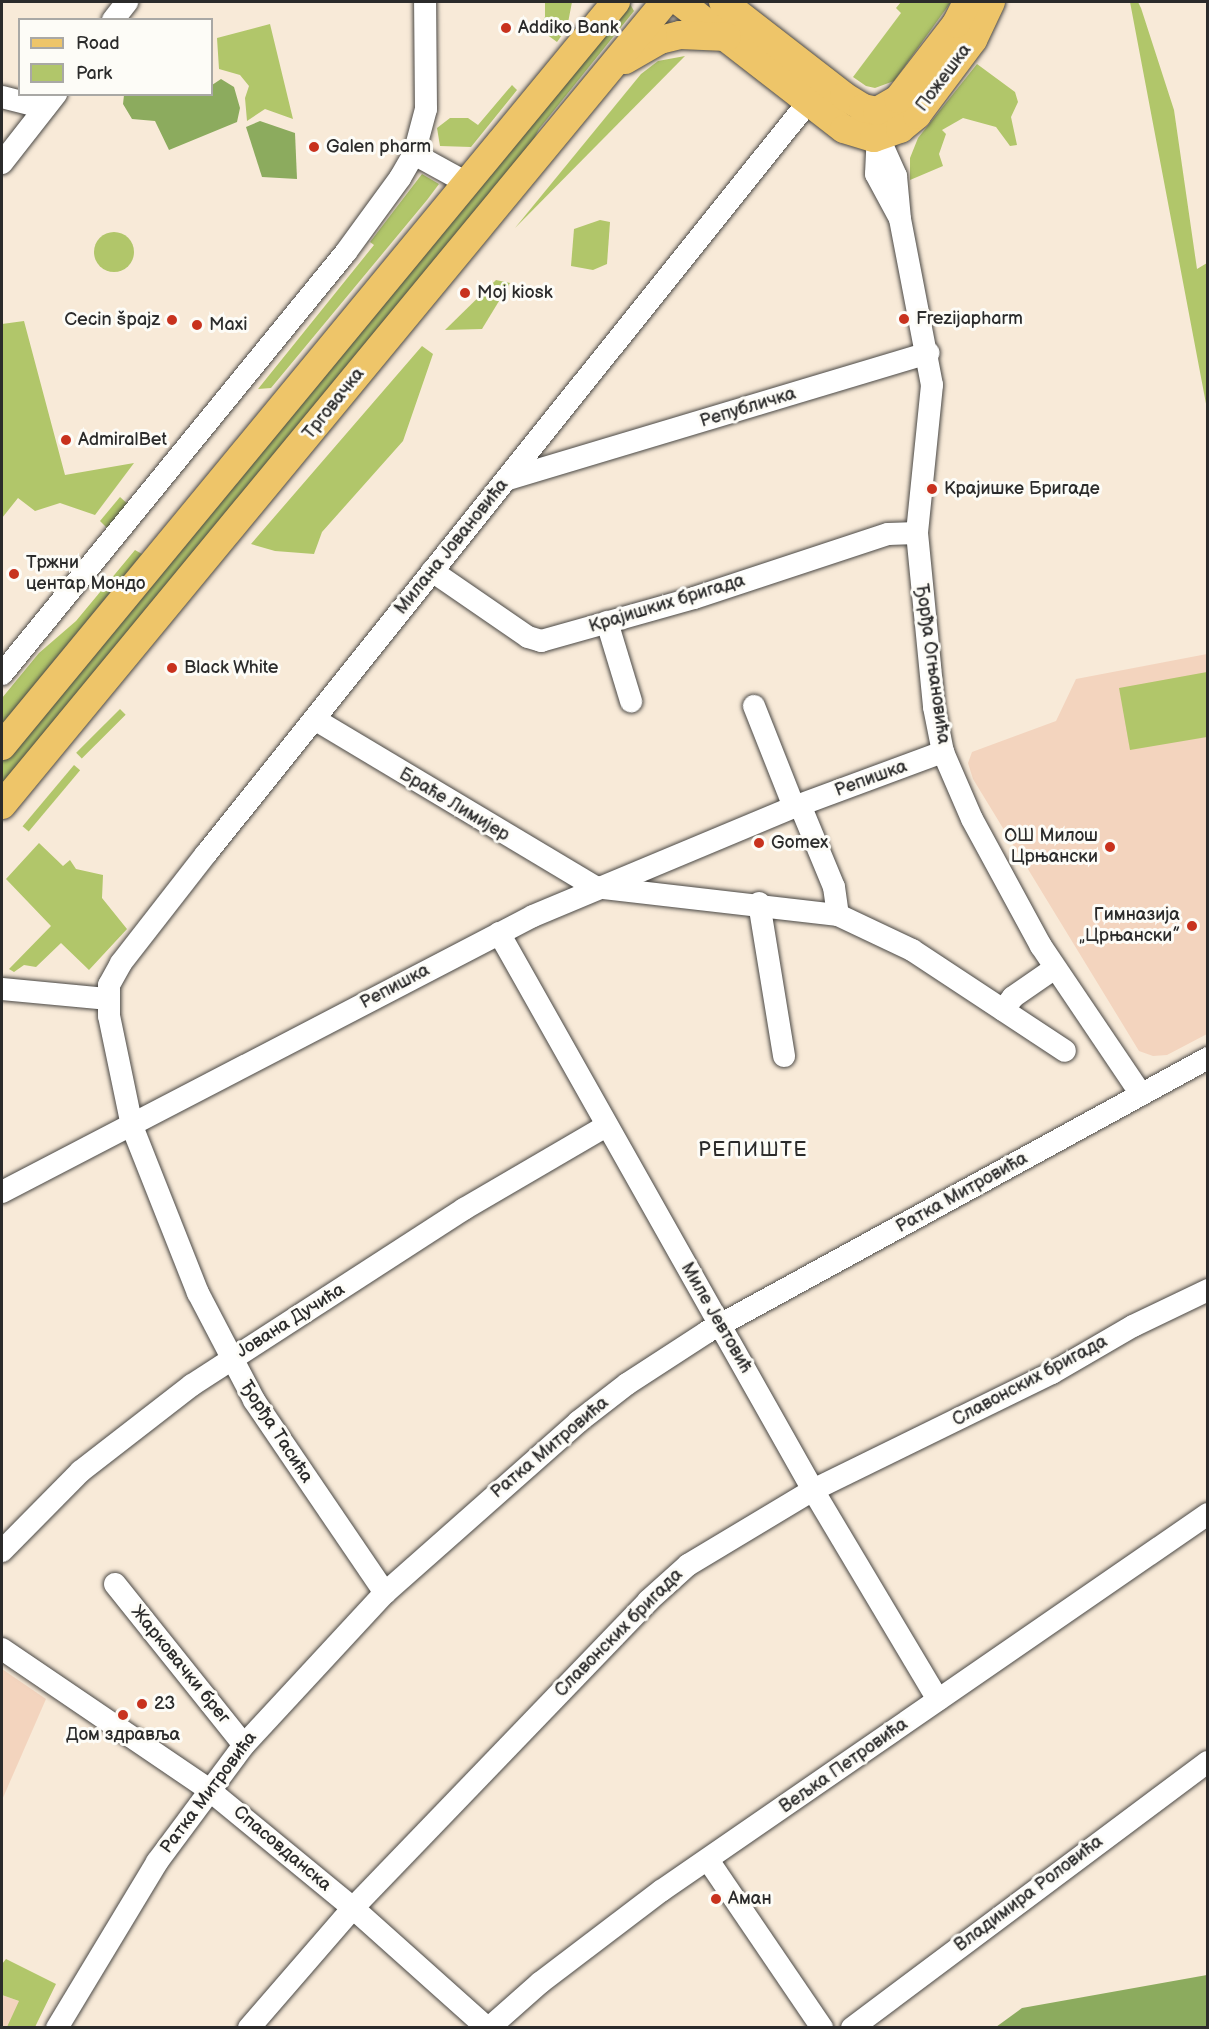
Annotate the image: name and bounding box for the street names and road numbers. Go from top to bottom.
street label: Пожешка [912,40,976,116]
street label: Трговачка [299,364,369,444]
street label: Републичка [697,383,799,433]
street label: Милана Јовановића [391,475,513,619]
street label: Крајишких бригада [586,570,748,638]
street label: Ђорђа Огњановића [910,582,954,746]
street label: Репишка [832,756,910,802]
street label: Браће Лимијер [395,764,513,846]
street label: Репишка [357,960,433,1014]
street label: Ратка Митровића [892,1148,1032,1238]
street label: Миле Јевтовић [676,1259,756,1377]
street label: Јована Дучића [233,1279,349,1363]
street label: Славонских бригада [949,1331,1111,1431]
street label: Ђорђа Тасића [235,1377,317,1487]
street label: Ратка Митровића [487,1392,613,1504]
street label: Славонских бригада [550,1564,688,1702]
street label: Жарковачки брег [126,1601,234,1729]
street label: Вељка Петровића [776,1714,912,1818]
street label: Ратка Митровића [156,1728,262,1858]
street label: Спасовданска [229,1802,335,1896]
street label: Владимира Роловића [951,1831,1107,1957]

